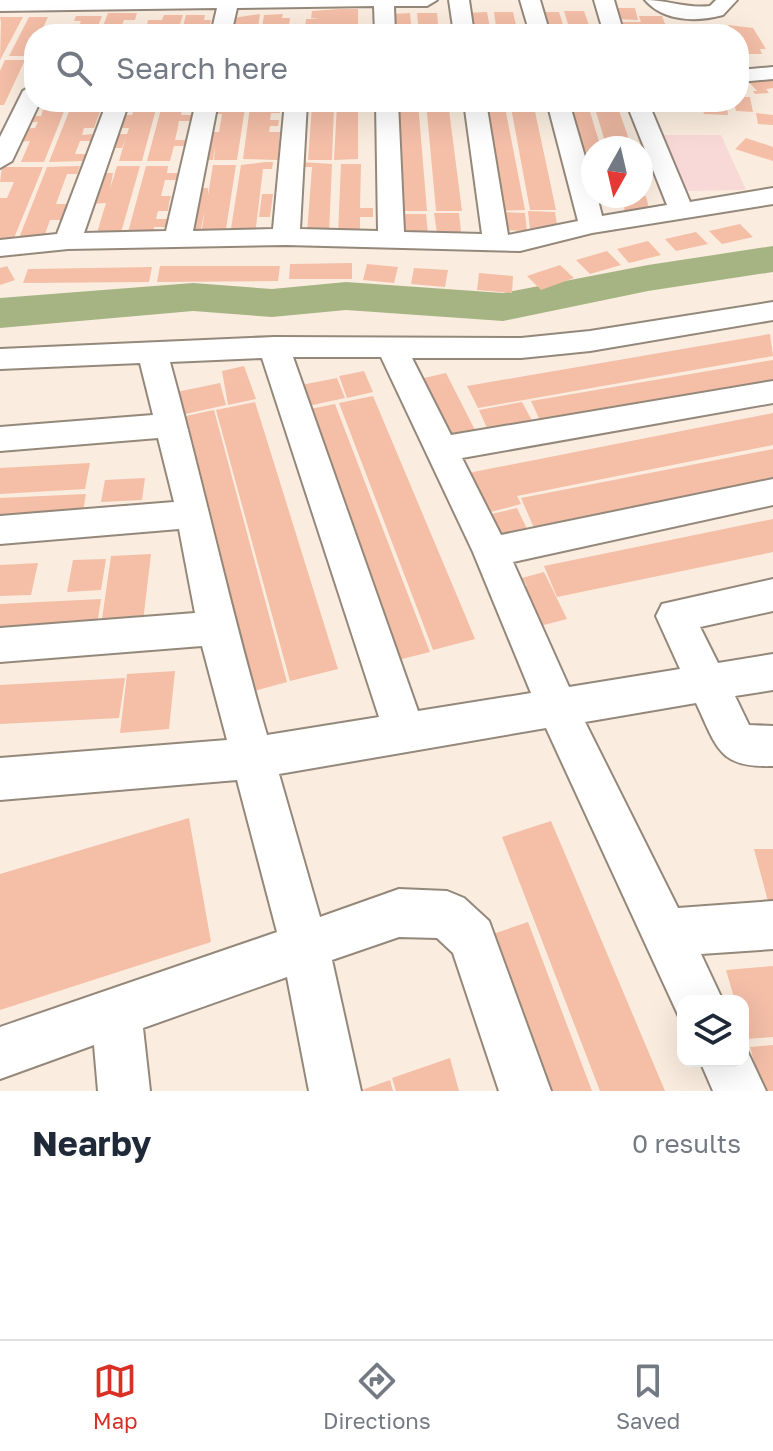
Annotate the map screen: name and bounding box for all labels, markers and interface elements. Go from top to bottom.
search box [24,24,749,112]
icon: search [52,46,96,90]
text: Search here [116,50,288,86]
north arrow [581,136,653,208]
map controls [677,995,749,1067]
button: layers [677,995,749,1067]
text: Nearby [32,1123,152,1163]
text: 0 results [632,1128,741,1159]
tab: Map [93,1359,138,1434]
tab: Directions [323,1359,431,1434]
tab: Saved [616,1359,680,1434]

